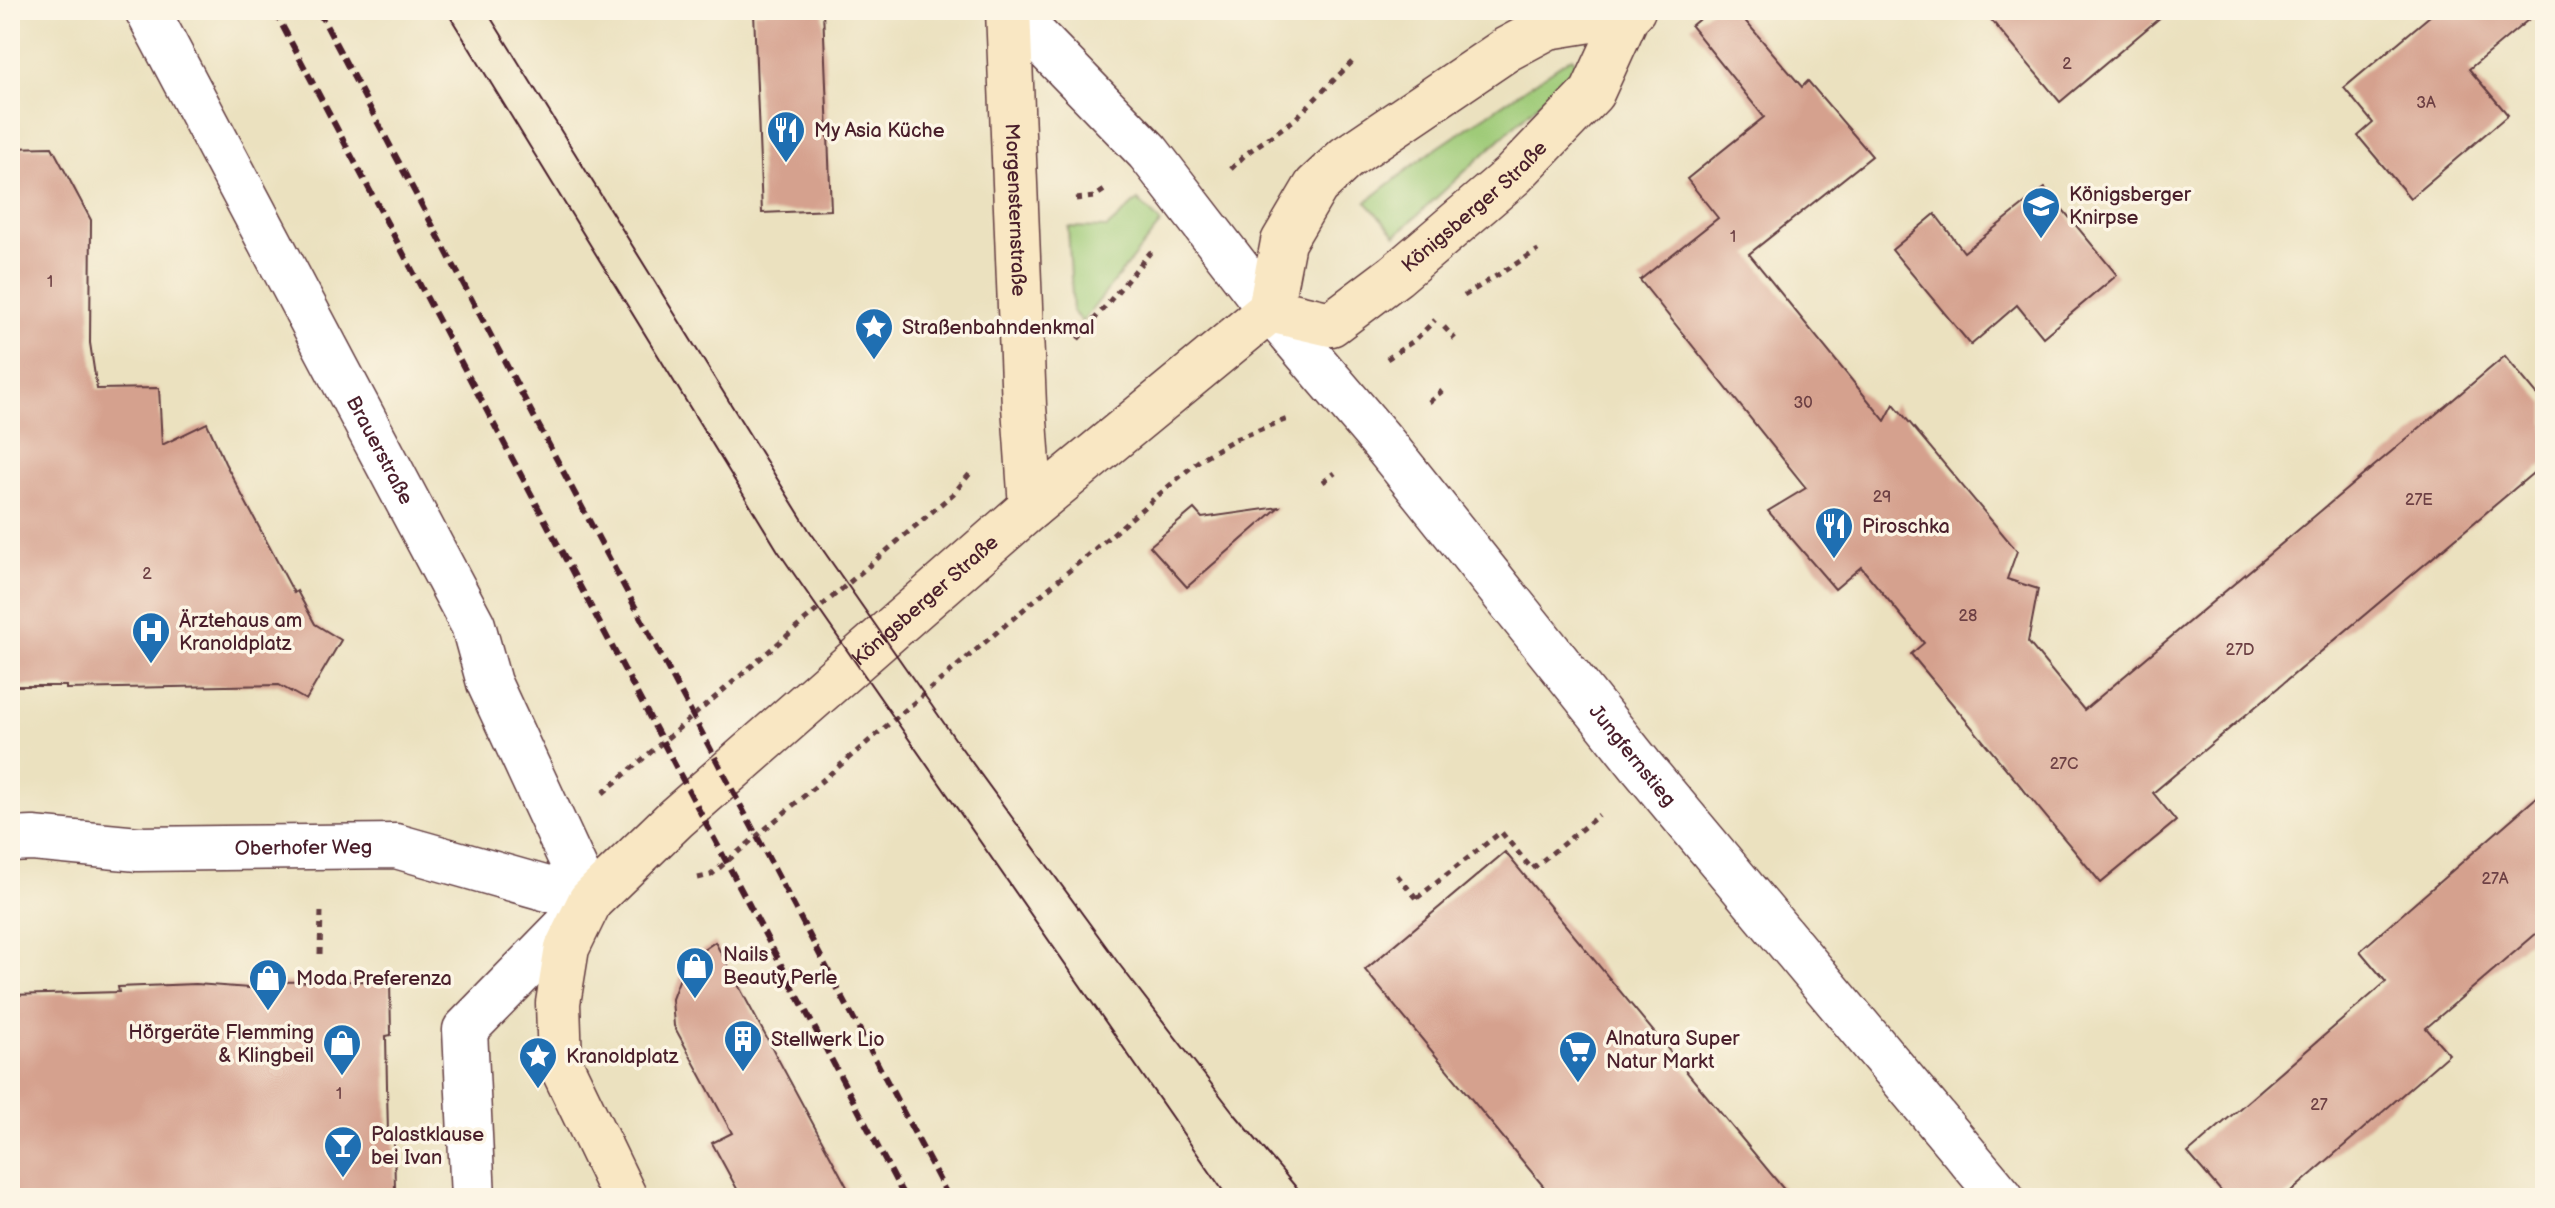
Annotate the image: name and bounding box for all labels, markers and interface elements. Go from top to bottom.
house number: 2 [2062,55,2072,74]
house number: 3A [2416,94,2436,113]
restaurant icon: My Asia Küche [765,109,807,164]
place label: My Asia Küche [814,119,945,143]
street label: Morgensternstraße [1000,123,1031,297]
street label: Königsberger Straße [1397,136,1553,278]
place label: Königsberger Knirpse [2069,183,2192,230]
school or university icon: Königsberger Knirpse [2020,185,2062,240]
house number: 1 [1730,228,1736,247]
house number: 1 [47,273,53,292]
place icon: Straßenbahndenkmal [853,306,895,361]
place label: Straßenbahndenkmal [902,316,1095,340]
street label: Brauerstraße [341,392,418,509]
house number: 30 [1793,394,1813,413]
house number: 29 [1873,488,1891,507]
house number: 27E [2405,491,2433,510]
restaurant icon: Piroschka [1813,505,1855,560]
place label: Piroschka [1862,515,1950,539]
street label: Königsberger Straße [847,530,1003,671]
house number: 2 [142,565,152,584]
house number: 28 [1959,607,1977,626]
place label: Ärztehaus am Kranoldplatz [179,609,302,656]
hospital icon: Ärztehaus am Kranoldplatz [130,610,172,665]
house number: 27D [2226,641,2254,660]
street label: Jungfernstieg [1584,700,1681,812]
house number: 27C [2050,755,2078,774]
street label: Oberhofer Weg [235,835,372,861]
house number: 27A [2481,870,2509,889]
place label: Nails Beauty Perle [723,943,837,990]
shop icon: Nails Beauty Perle [674,945,716,1000]
shop icon: Moda Preferenza [247,957,289,1012]
place label: Moda Preferenza [296,967,452,991]
building icon: Stellwerk Lio [722,1018,764,1073]
place label: Hörgeräte Flemming & Klingbeil [128,1021,314,1068]
shop icon: Hörgeräte Flemming & Klingbeil [321,1022,363,1077]
place label: Alnatura Super Natur Markt [1606,1027,1740,1074]
place label: Stellwerk Lio [771,1028,885,1052]
supermarket icon: Alnatura Super Natur Markt [1557,1029,1599,1084]
place icon: Kranoldplatz [517,1035,559,1090]
place label: Kranoldplatz [566,1045,679,1069]
house number: 1 [336,1085,342,1104]
house number: 27 [2310,1096,2328,1115]
place label: Palastklause bei Ivan [371,1123,484,1170]
bar icon: Palastklause bei Ivan [322,1124,364,1179]

